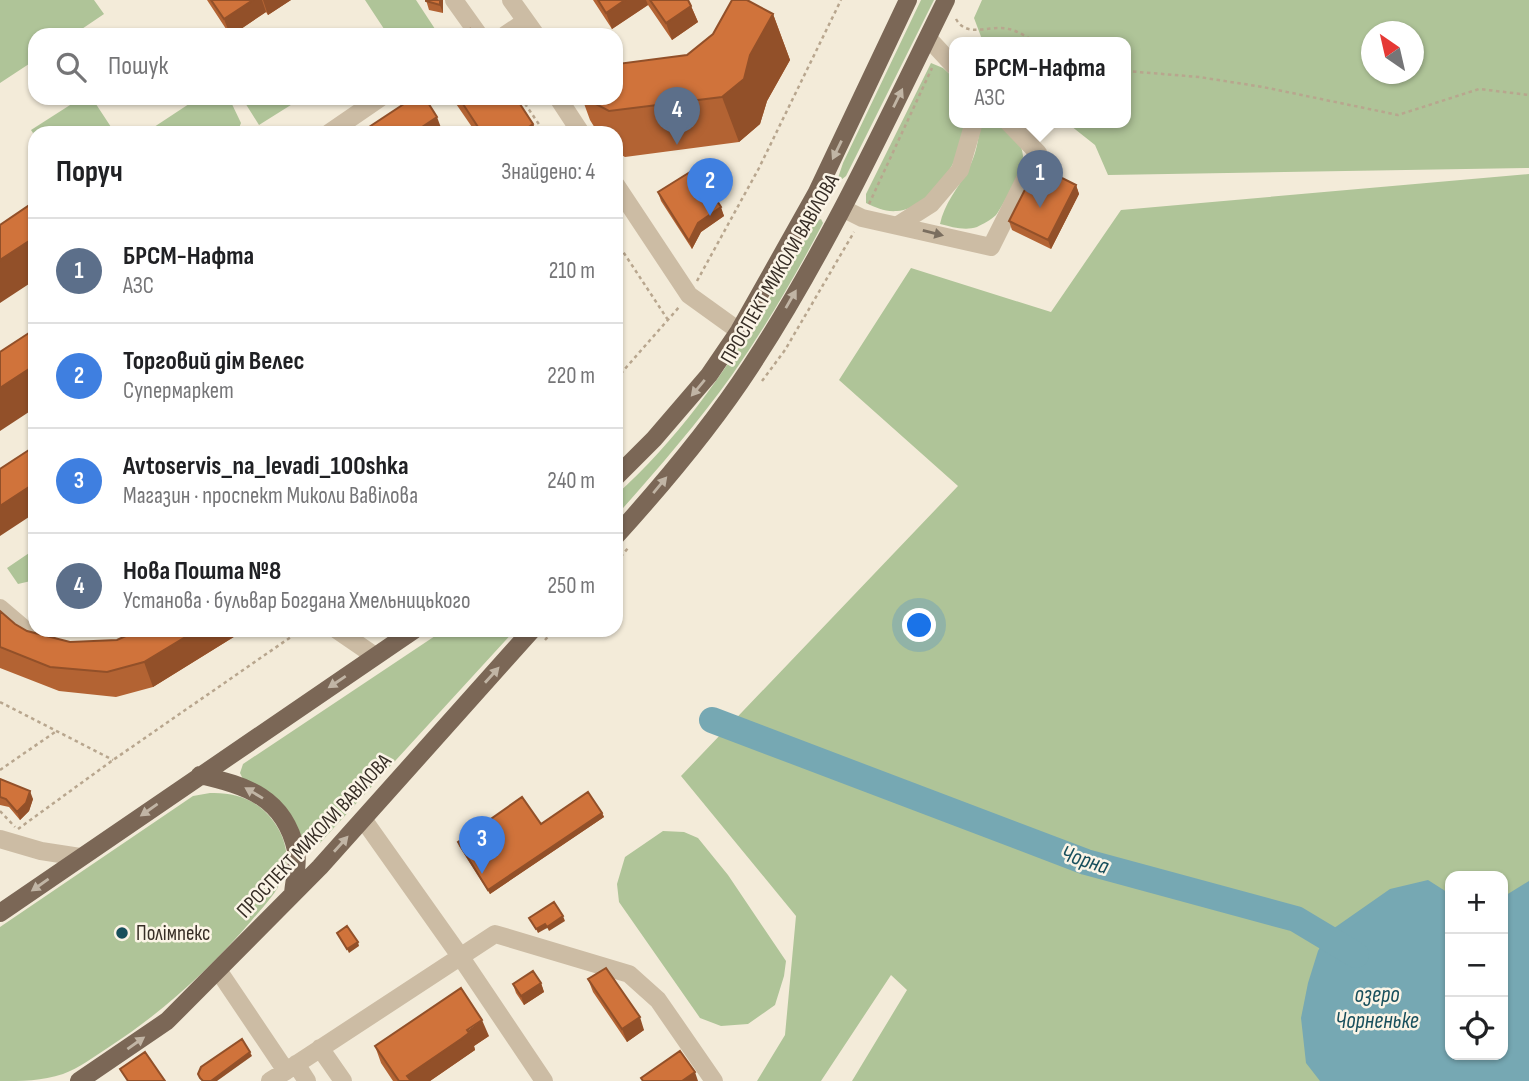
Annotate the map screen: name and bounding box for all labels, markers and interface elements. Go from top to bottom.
north arrow [1361,21,1424,84]
search box [28,28,623,105]
popup [949,37,1131,128]
icon: search [52,48,90,86]
text: Пошук [108,51,168,82]
text: БРСМ-Нафта [974,53,1106,84]
text: АЗС [974,84,1005,112]
pin: 4 [654,87,700,145]
one-way arrow [892,88,904,108]
one-way arrow [831,140,842,160]
pin: 1 [1017,150,1063,208]
text: Поруч [56,154,123,190]
text: Знайдено: 4 [501,158,595,186]
pin: 2 [687,158,733,216]
street label: ПРОСПЕКТ МИКОЛИ ВАВІЛОВА [715,169,845,368]
one-way arrow [922,228,944,239]
text: БРСМ-Нафта [123,241,254,272]
text: 1 [74,257,84,285]
text: 210 m [549,257,595,285]
text: АЗС [123,272,154,300]
one-way arrow [785,289,797,309]
text: Торговий дім Велес [123,346,305,377]
text: 2 [74,362,84,390]
text: 220 m [547,362,595,390]
text: Супермаркет [123,377,234,405]
one-way arrow [690,379,705,397]
text: Avtoservis_na_levadi_100shka [123,451,409,482]
text: 3 [74,467,84,495]
text: 240 m [547,467,595,495]
one-way arrow [652,476,667,493]
text: Магазин · проспект Миколи Вавілова [123,482,418,510]
text: Нова Пошта №8 [123,556,281,587]
text: 4 [74,572,84,600]
text: 250 m [548,572,595,600]
text: Установа · бульвар Богдана Хмельницького [123,587,470,615]
your location [902,608,936,642]
one-way arrow [484,666,500,684]
one-way arrow [328,675,346,689]
street label: ПРОСПЕКТ МИКОЛИ ВАВІЛОВА [232,748,397,923]
one-way arrow [244,786,263,799]
one-way arrow [140,803,158,817]
pin: 3 [459,816,505,874]
one-way arrow [332,836,348,853]
water label: Чорна [1058,839,1113,881]
map controls [1445,871,1508,1060]
button: + [1445,871,1508,934]
one-way arrow [31,878,49,892]
place label: Полімпекс [136,921,210,946]
marker: Полімпекс [114,925,130,941]
button: − [1445,934,1508,997]
water label: озеро Чорненьке [1335,981,1419,1035]
button: locate [1445,997,1508,1060]
one-way arrow [127,1036,145,1050]

